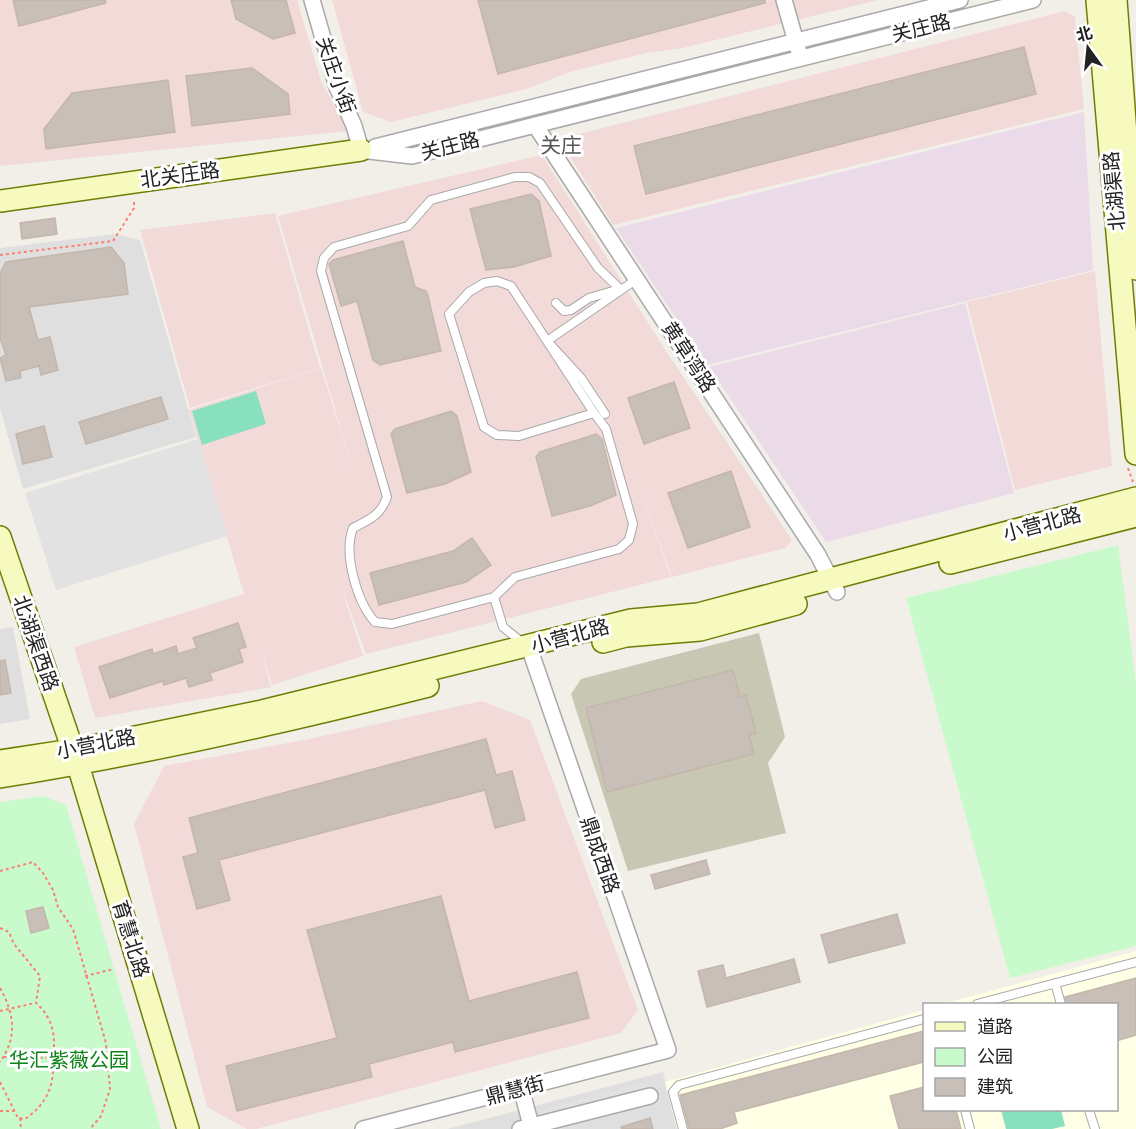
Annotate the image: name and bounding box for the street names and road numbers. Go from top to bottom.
street label: 关庄路 [889,7,953,49]
street label: 关庄小街 [310,33,362,117]
street label: 关庄路 [418,125,482,167]
street label: 北湖渠路 [1097,150,1131,232]
street label: 北关庄路 [138,156,222,194]
street label: 黄草湾路 [655,316,723,398]
street label: 小营北路 [1000,500,1084,548]
street label: 北湖渠西路 [6,591,66,695]
street label: 小营北路 [528,612,612,660]
street label: 小营北路 [54,723,138,765]
street label: 鼎成西路 [574,813,626,897]
street label: 育慧北路 [106,897,156,981]
street label: 鼎慧街 [482,1069,548,1111]

